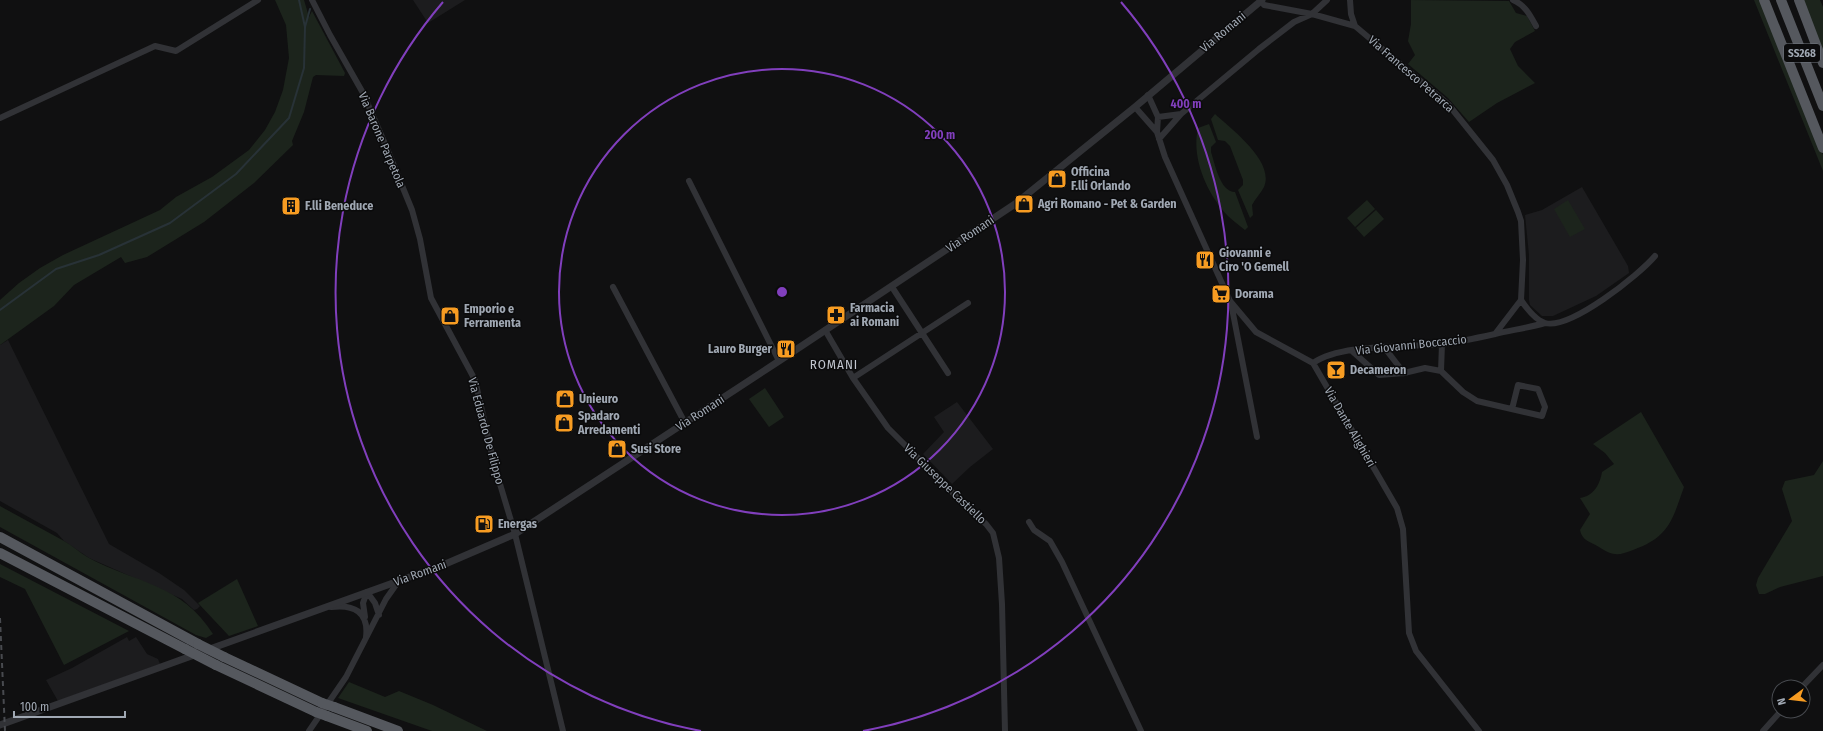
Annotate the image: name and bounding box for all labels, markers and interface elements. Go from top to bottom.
street label: Via Romani [1197,9,1249,55]
street label: Via Francesco Petrarca [1365,33,1457,115]
road number: SS268 [1784,44,1820,62]
street label: Via Barone Parpetola [356,90,409,190]
text: 400 m [1171,97,1201,111]
text: 200 m [924,128,955,142]
place label: Officina F.lli Orlando [1071,165,1131,193]
shop icon: Officina F.lli Orlando [1046,168,1068,190]
shop icon: Agri Romano - Pet & Garden [1013,193,1035,215]
building icon: F.lli Beneduce [280,195,302,217]
place label: Agri Romano - Pet & Garden [1037,197,1177,211]
place label: F.lli Beneduce [305,199,373,213]
street label: Via Romani [943,213,997,255]
place label: Giovanni e Ciro 'O Gemell [1219,246,1290,274]
restaurant icon: Giovanni e Ciro 'O Gemell [1194,249,1216,271]
supermarket icon: Dorama [1210,283,1232,305]
centre of rings [775,285,789,299]
place label: Dorama [1235,287,1274,301]
place label: Farmacia ai Romani [850,301,899,329]
place label: Emporio e Ferramenta [464,302,521,330]
pharmacy icon: Farmacia ai Romani [825,304,847,326]
shop icon: Emporio e Ferramenta [439,305,461,327]
street label: Via Giovanni Boccaccio [1355,332,1467,358]
restaurant icon: Lauro Burger [775,338,797,360]
place label: Lauro Burger [708,342,773,356]
district label: ROMANI [810,357,858,372]
bar icon: Decameron [1325,359,1347,381]
place label: Decameron [1350,363,1406,377]
street label: Via Eduardo De Filippo [465,376,507,486]
street label: Via Dante Alighieri [1321,385,1379,469]
shop icon: Unieuro [554,388,576,410]
place label: Unieuro [579,392,619,406]
street label: Via Romani [673,392,727,434]
place label: Spadaro Arredamenti [577,409,640,437]
shop icon: Spadaro Arredamenti [553,412,575,434]
shop icon: Susi Store [606,438,628,460]
street label: Via Giuseppe Castiello [901,441,989,527]
place label: Susi Store [631,442,681,456]
fuel station icon: Energas [473,513,495,535]
place label: Energas [498,517,538,531]
street label: Via Romani [392,557,448,589]
north arrow [1771,679,1811,719]
scale bar [14,693,125,719]
text: N [1775,697,1789,706]
text: 100 m [20,700,49,714]

